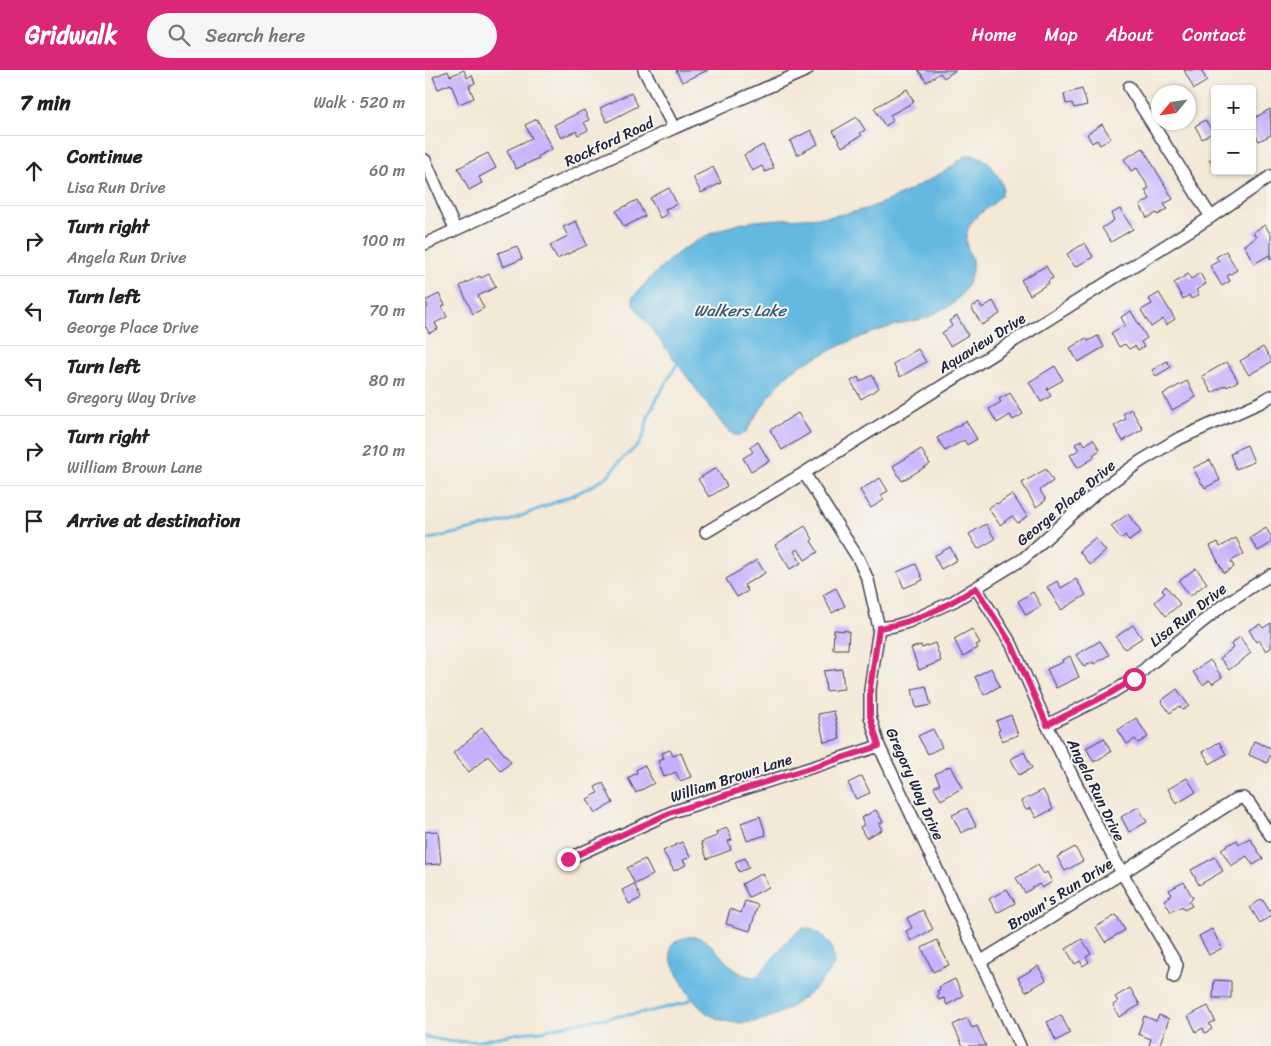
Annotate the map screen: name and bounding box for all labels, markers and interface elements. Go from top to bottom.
search box [147,13,497,58]
text: Gridwalk [25,14,117,56]
text: Search here [205,19,305,52]
text: Home [972,19,1017,51]
text: Map [1045,19,1078,51]
text: About [1106,19,1154,51]
text: Contact [1182,19,1246,51]
icon: search [165,21,193,49]
text: 7 min [20,84,71,122]
north arrow [1151,85,1196,130]
map controls [1211,85,1256,175]
button: + [1211,85,1256,130]
text: Walk · 520 m [313,88,405,117]
street label: Rockford Road [560,109,659,174]
button: − [1211,130,1256,175]
text: Continue [67,140,143,173]
text: 60 m [369,156,405,185]
icon: ahead [20,157,48,185]
text: Lisa Run Drive [67,173,166,202]
text: Turn right [67,210,149,243]
text: 100 m [361,226,405,255]
icon: right [20,227,48,255]
text: Angela Run Drive [67,243,186,272]
text: Turn left [67,280,140,313]
text: 70 m [369,296,405,325]
water label: Walkers Lake [694,296,788,325]
icon: left [20,297,48,325]
street label: Aquaview Drive [932,306,1031,381]
text: George Place Drive [67,313,199,342]
text: Turn left [67,350,140,383]
text: 80 m [369,366,405,395]
icon: left [20,367,48,395]
text: Gregory Way Drive [67,383,196,412]
text: Turn right [67,420,149,453]
text: 210 m [362,436,405,465]
icon: right [20,437,48,465]
text: William Brown Lane [67,453,202,482]
street label: George Place Drive [1010,453,1122,553]
text: Arrive at destination [67,504,240,537]
icon: arrive [20,507,48,535]
street label: Lisa Run Drive [1144,576,1233,654]
route start [1123,668,1146,691]
street label: Gregory Way Drive [879,723,952,845]
street label: Angela Run Drive [1059,733,1132,846]
street label: William Brown Lane [667,746,795,810]
route end [557,848,580,871]
street label: Brown's Run Drive [1002,851,1118,937]

